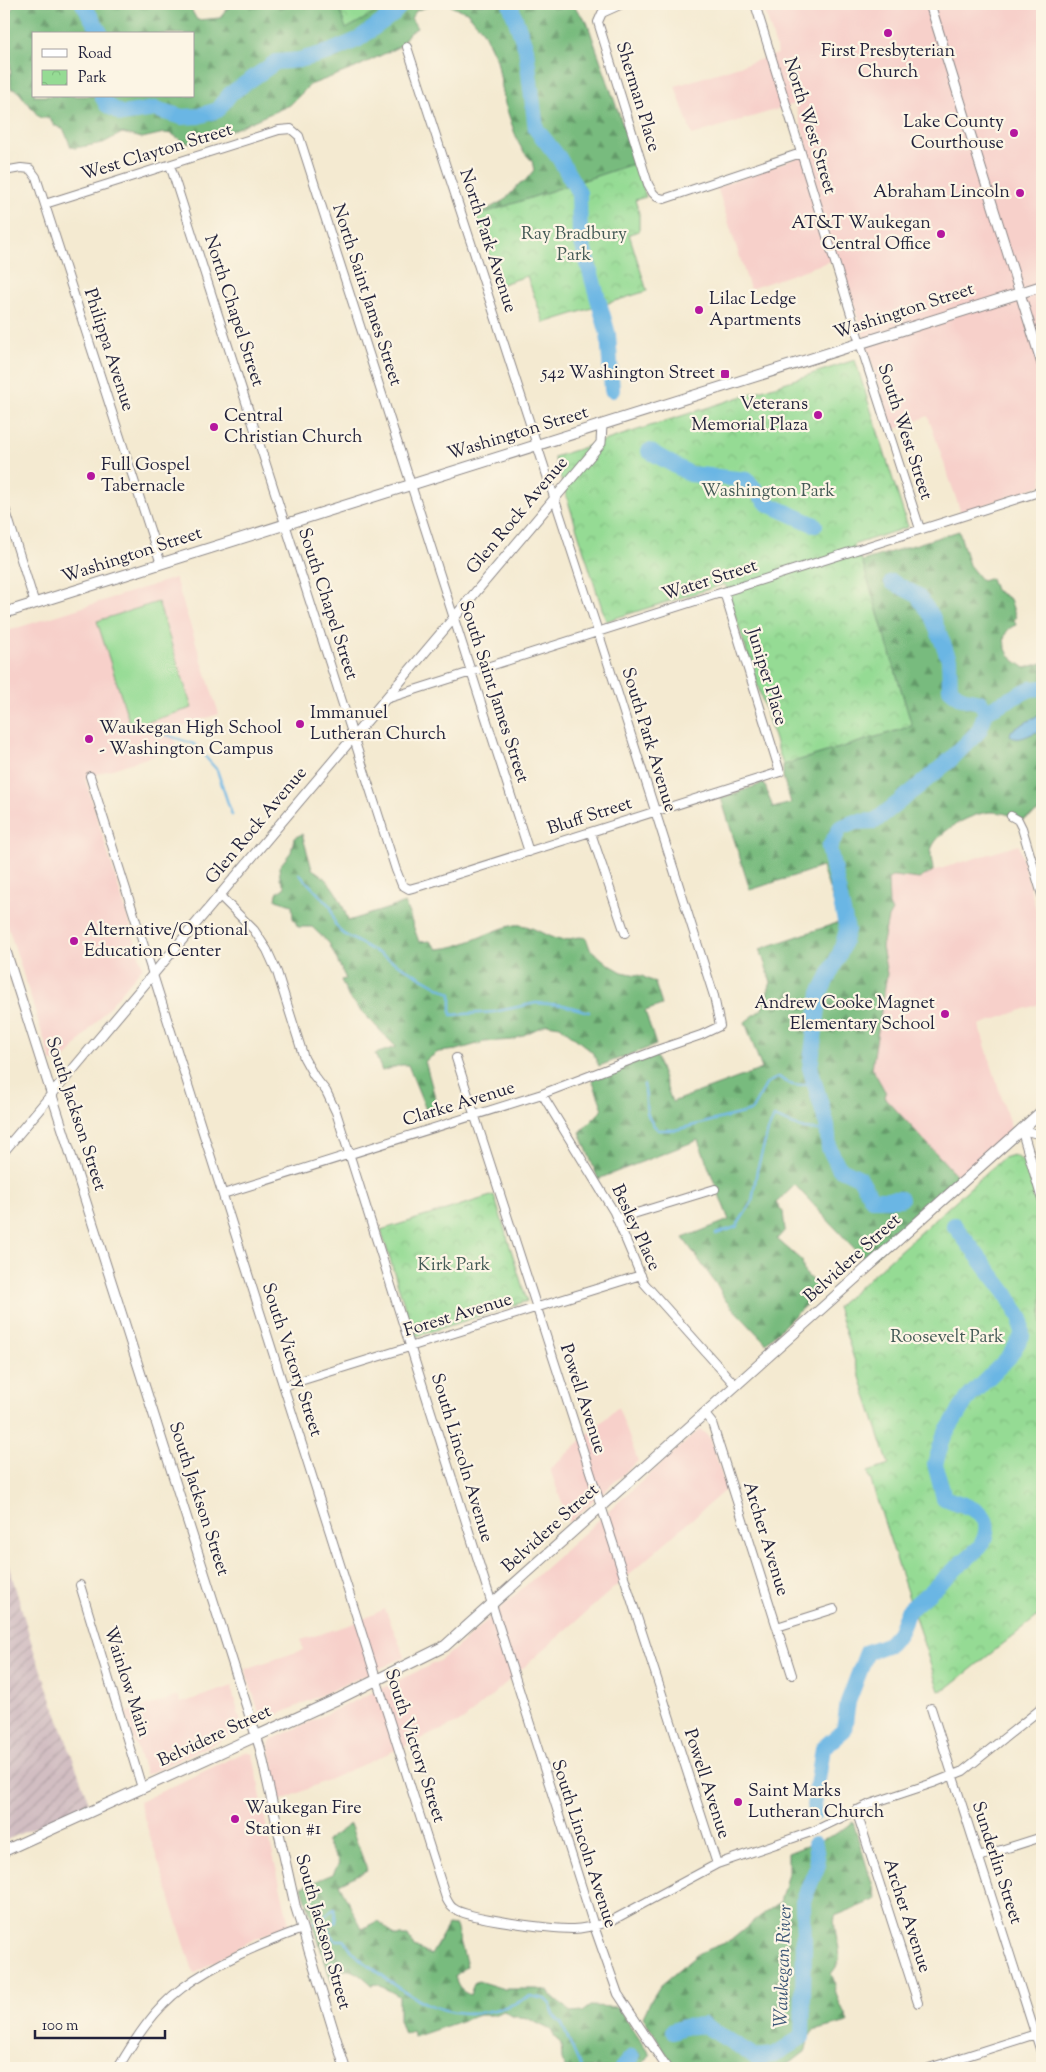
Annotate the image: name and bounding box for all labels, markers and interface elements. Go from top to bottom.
marker: First Presbyterian Church [882,27,894,39]
legend [32,32,195,98]
street label: Sherman Place [608,39,666,155]
place label: First Presbyterian Church [821,39,955,86]
text: Road [78,44,112,65]
street label: North West Street [776,55,842,197]
text: Park [78,68,107,89]
place label: Lake County Courthouse [903,110,1004,157]
street label: West Clayton Street [78,118,236,188]
marker: Lake County Courthouse [1008,127,1020,139]
street label: North Park Avenue [452,166,522,316]
place label: Abraham Lincoln [873,180,1010,206]
marker: Abraham Lincoln [1014,187,1026,199]
street label: North Saint James Street [324,201,408,389]
place label: AT&T Waukegan Central Office [791,211,931,258]
park label: Ray Bradbury Park [521,222,627,269]
marker: AT&T Waukegan Central Office [935,228,947,240]
street label: North Chapel Street [196,232,270,390]
street label: Washington Street [830,277,978,347]
street label: Philippa Avenue [76,285,140,415]
place label: Lilac Ledge Apartments [709,287,801,334]
marker: Lilac Ledge Apartments [693,304,705,316]
place label: 542 Washington Street [540,361,715,387]
street label: South West Street [870,361,938,503]
marker: 542 Washington Street [719,368,731,380]
place label: Veterans Memorial Plaza [691,392,808,439]
street label: Washington Street [444,400,592,468]
place label: Central Christian Church [224,404,363,451]
marker: Veterans Memorial Plaza [812,409,824,421]
marker: Central Christian Church [208,421,220,433]
street label: Glen Rock Avenue [461,452,575,580]
place label: Full Gospel Tabernacle [101,453,190,500]
marker: Full Gospel Tabernacle [85,470,97,482]
park label: Washington Park [701,479,835,505]
street label: Washington Street [58,521,206,591]
street label: South Chapel Street [290,525,364,683]
street label: Water Street [659,553,761,609]
street label: South Saint James Street [451,598,535,786]
street label: Juniper Place [739,624,793,729]
street label: South Park Avenue [614,665,682,815]
place label: Immanuel Lutheran Church [310,701,447,748]
place label: Waukegan High School - Washington Campus [99,716,282,763]
marker: Immanuel Lutheran Church [294,718,306,730]
marker: Waukegan High School - Washington Campus [83,733,95,745]
street label: Glen Rock Avenue [200,762,314,890]
street label: Bluff Street [544,791,636,843]
place label: Alternative/Optional Education Center [84,918,248,965]
marker: Alternative/Optional Education Center [68,935,80,947]
place label: Andrew Cooke Magnet Elementary School [754,991,935,1038]
marker: Andrew Cooke Magnet Elementary School [939,1008,951,1020]
street label: South Jackson Street [38,1034,112,1194]
street label: Clarke Avenue [400,1076,518,1134]
street label: Besley Place [604,1181,666,1275]
street label: Belvidere Street [799,1208,907,1310]
park label: Kirk Park [418,1253,491,1279]
street label: South Victory Street [254,1280,328,1440]
street label: Forest Avenue [401,1287,515,1345]
park label: Roosevelt Park [890,1325,1004,1351]
street label: Powell Avenue [552,1341,612,1457]
street label: South Lincoln Avenue [423,1370,499,1546]
street label: South Jackson Street [161,1419,235,1579]
street label: Belvidere Street [497,1478,605,1580]
street label: Archer Avenue [735,1479,795,1599]
street label: Wainlow Main [96,1623,156,1741]
street label: South Victory Street [377,1666,451,1826]
street label: Belvidere Street [154,1699,276,1775]
street label: Powell Avenue [676,1726,736,1842]
street label: South Lincoln Avenue [544,1757,622,1931]
place label: Saint Marks Lutheran Church [748,1779,885,1826]
place label: Waukegan Fire Station #1 [245,1796,362,1843]
marker: Saint Marks Lutheran Church [732,1796,744,1808]
street label: Sunderlin Street [964,1798,1028,1928]
marker: Waukegan Fire Station #1 [229,1813,241,1825]
street label: South Jackson Street [287,1851,357,2013]
street label: Archer Avenue [875,1856,937,1976]
water label: Waukegan River [768,1904,800,2028]
scale bar [35,2007,165,2039]
text: 100 m [42,2016,79,2037]

